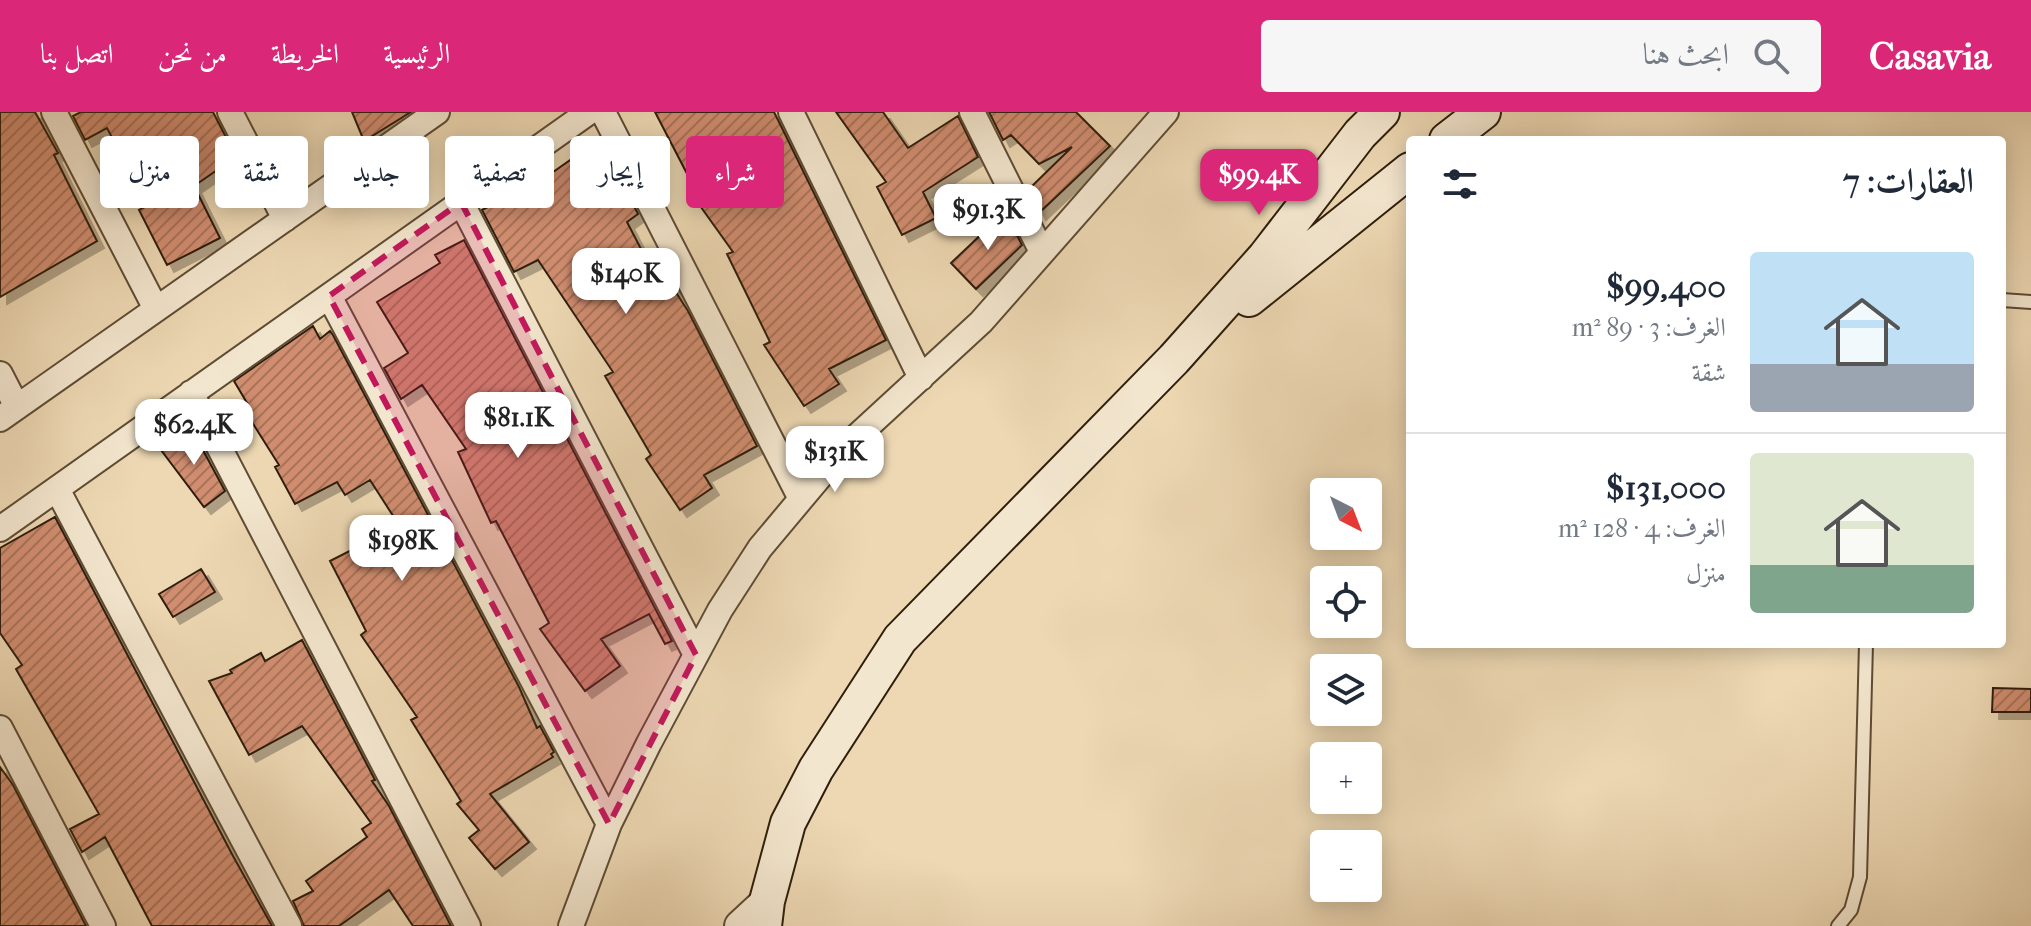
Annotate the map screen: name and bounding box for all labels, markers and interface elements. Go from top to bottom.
search box [1261,20,1821,92]
icon: search [1749,34,1793,78]
text: Casavia [1869,34,1991,79]
text: اتصل بنا [40,37,114,70]
text: من نحن [158,37,227,70]
text: الخريطة [271,37,339,70]
text: الرئيسية [383,37,450,70]
text: ابحث هنا [1643,37,1729,72]
chip: منزل [100,136,199,208]
chip: شقة [215,136,308,208]
chip: جديد [324,136,429,208]
chip: تصفية [445,136,554,208]
chip: إيجار [570,136,670,208]
chip: شراء [686,136,784,208]
pin: $99.4K [1194,149,1324,217]
text: $99.4K [1218,159,1300,190]
text: العقارات: 7 [1843,161,1974,201]
icon: filters [1438,162,1482,206]
pin: $91.3K [923,184,1053,252]
text: $91.3K [952,194,1024,225]
pin: $140K [570,248,682,316]
text: $140K [590,258,662,289]
text: $99,400 [1606,267,1726,307]
icon: home [1814,284,1910,380]
text: الغرف: 3 · 89 m² [1572,312,1726,343]
text: شقة [1692,357,1726,388]
pin: $81.1K [453,392,583,460]
pin: $62.4K [129,399,259,467]
text: $81.1K [483,402,553,433]
text: $62.4K [153,409,235,440]
pin: $131K [779,426,891,494]
text: $131K [804,436,866,467]
text: $131,000 [1606,468,1726,508]
north arrow [1310,478,1382,550]
map controls [1310,478,1382,902]
icon: home [1814,485,1910,581]
text: الغرف: 4 · 128 m² [1558,513,1726,544]
pin: $198K [346,515,458,583]
text: $198K [367,525,437,556]
text: منزل [1686,558,1726,589]
button: locate [1310,566,1382,638]
button: layers [1310,654,1382,726]
button: + [1310,742,1382,814]
button: − [1310,830,1382,902]

